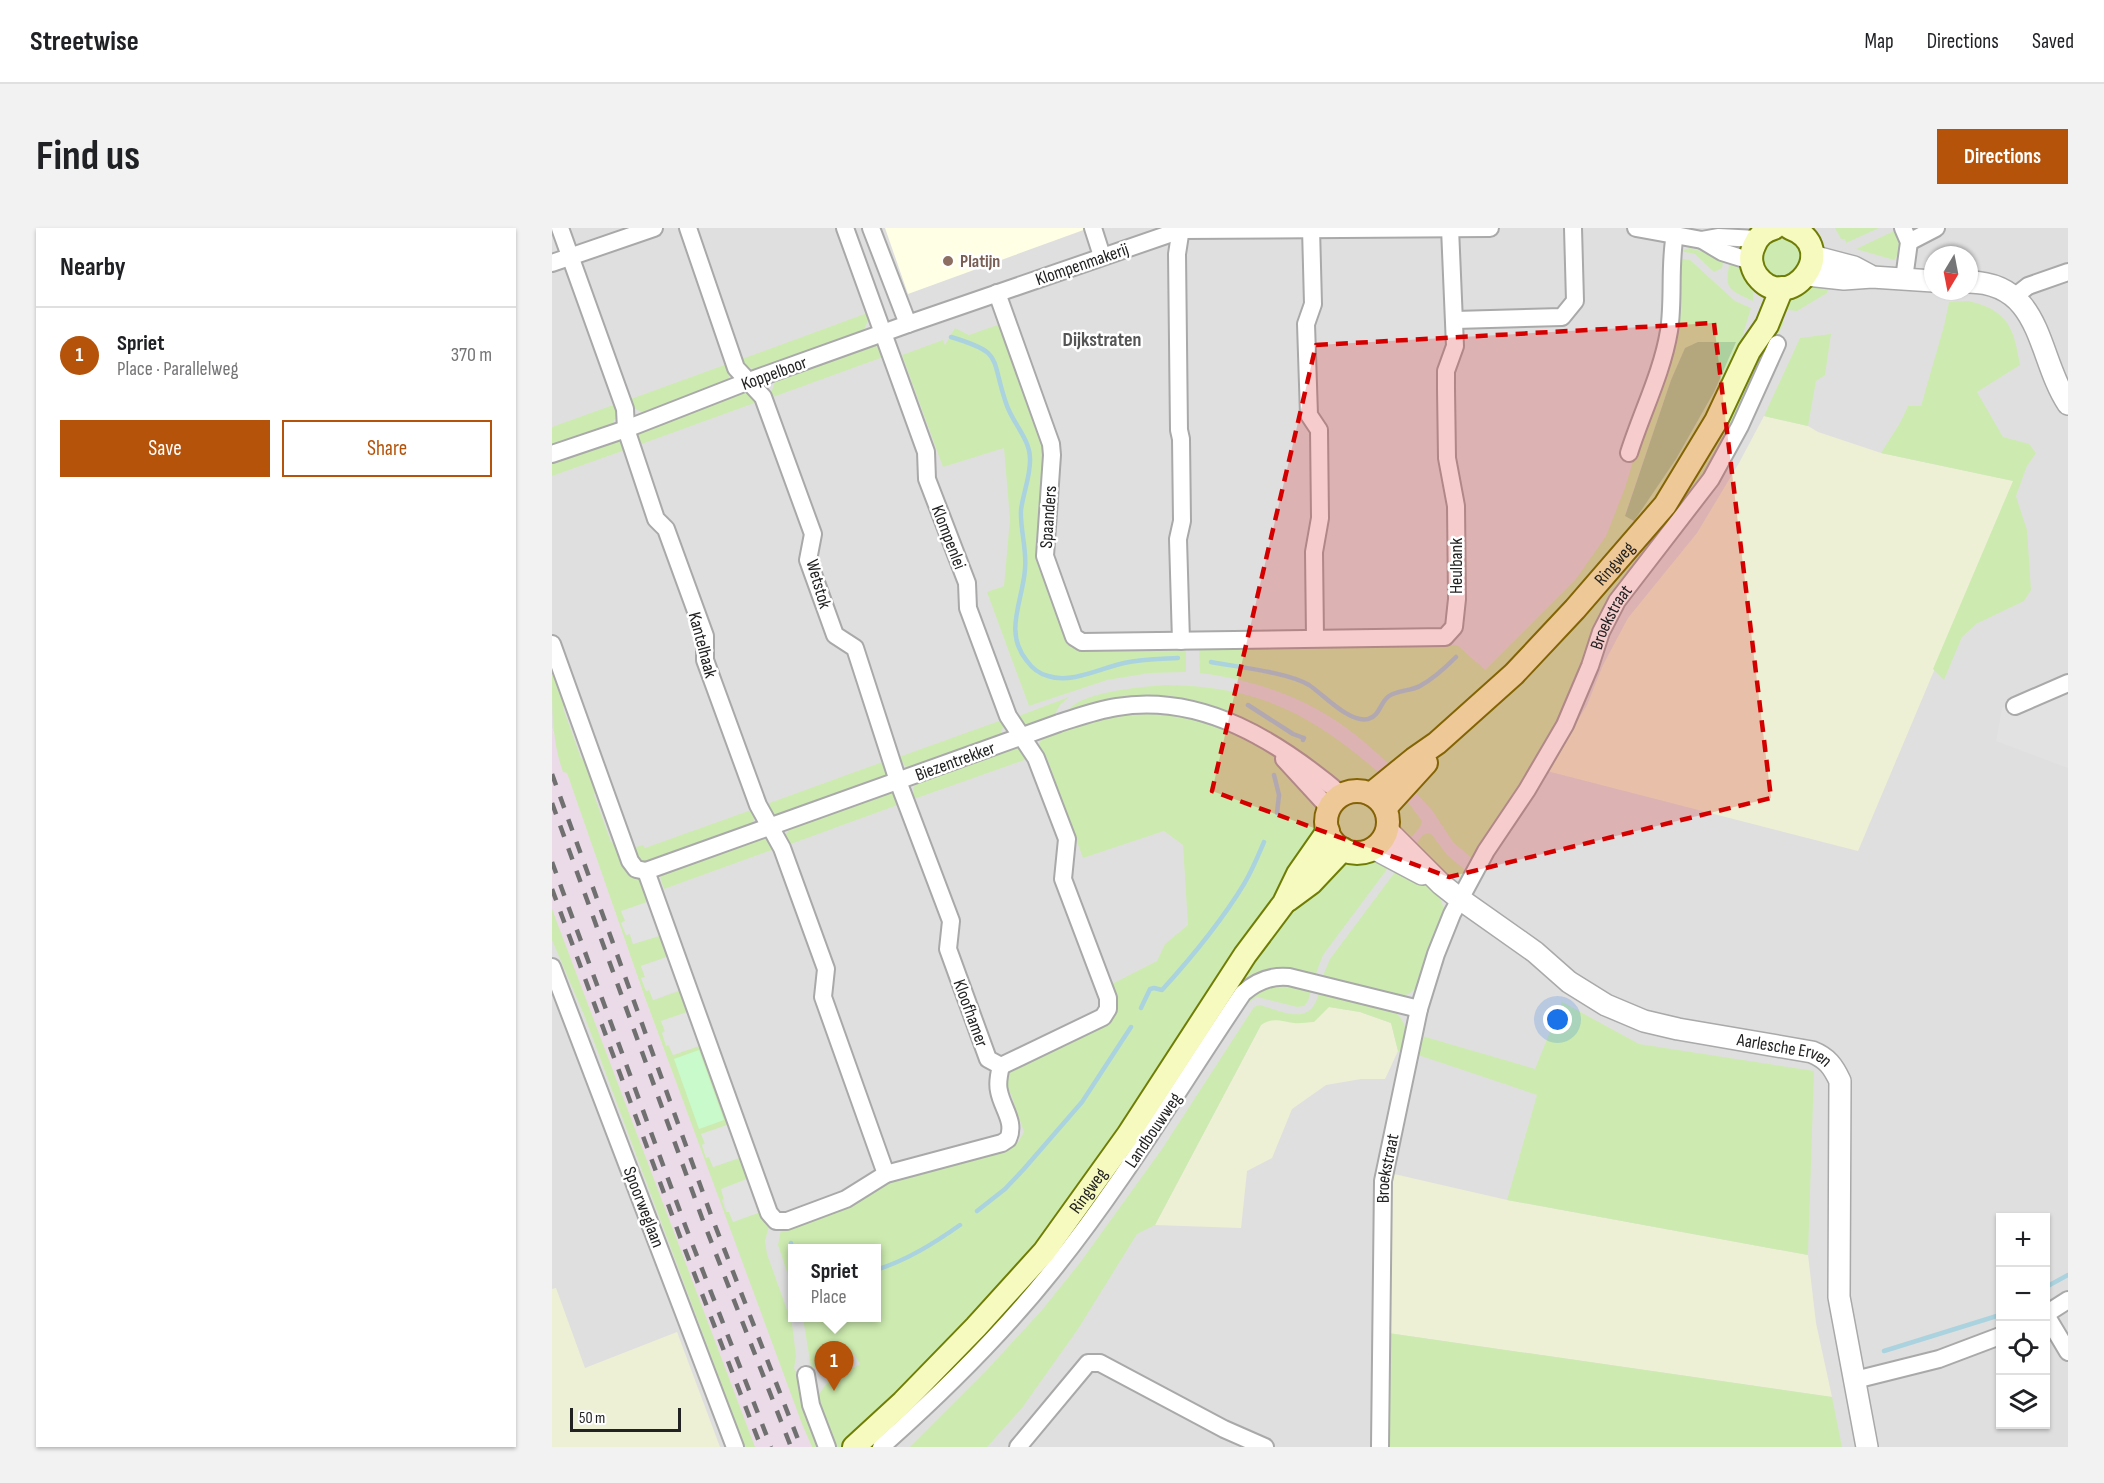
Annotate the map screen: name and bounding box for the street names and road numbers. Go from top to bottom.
street label: Klompenmakerij [1033,239,1131,290]
street label: Koppelboor [738,352,810,395]
street label: Spaanders [1036,485,1061,549]
street label: Klompenlei [927,502,970,572]
street label: Heulbank [1446,538,1467,594]
street label: Ringweg [1590,538,1639,590]
street label: Wetstok [802,557,836,611]
street label: Broekstraat [1586,580,1637,652]
street label: Kantelhaak [684,610,721,680]
street label: Biezentrekker [912,737,998,786]
street label: Kloofhamer [949,977,992,1050]
street label: Aarlesche Erven [1734,1029,1836,1071]
street label: Landbouwweg [1121,1089,1186,1172]
street label: Broekstraat [1373,1131,1404,1203]
street label: Spoorweglaan [619,1164,669,1251]
street label: Ringweg [1065,1164,1112,1218]

